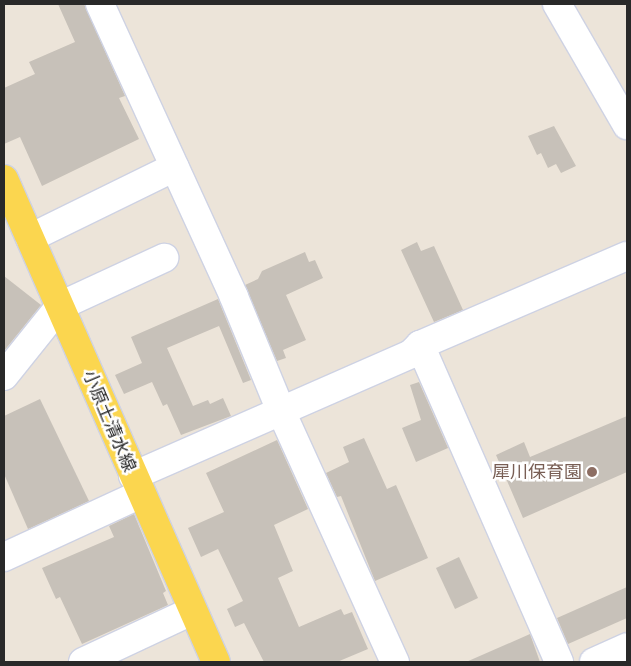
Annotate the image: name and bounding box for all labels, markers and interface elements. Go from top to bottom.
street label: 小原土清水線 [78,367,140,475]
place label: 犀川保育園 [492,461,582,483]
marker: 犀川保育園 [586,466,598,478]

